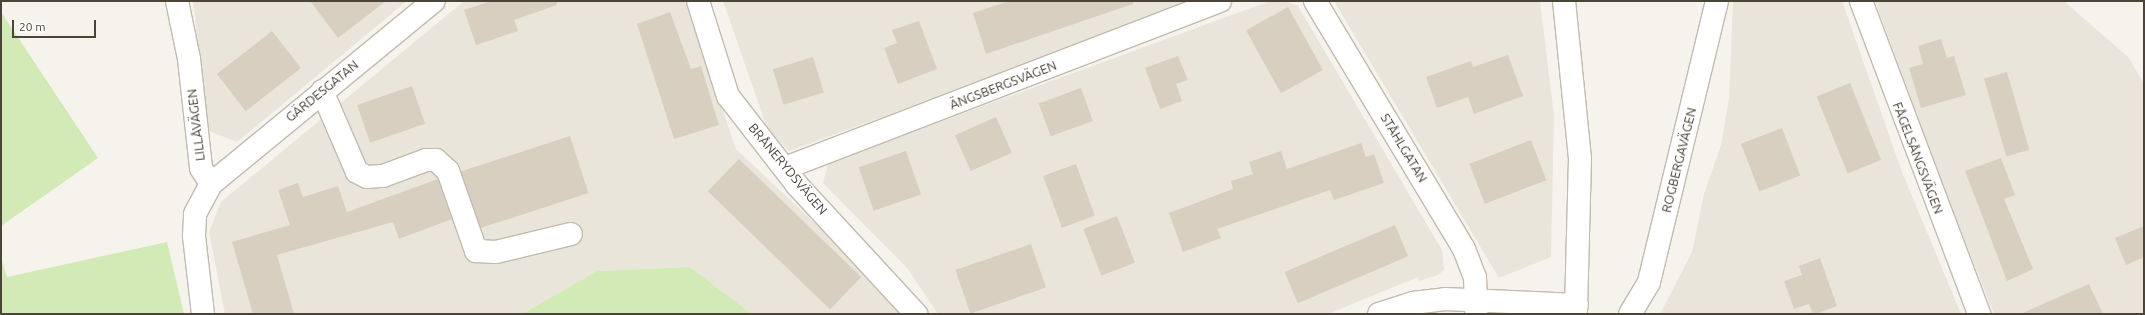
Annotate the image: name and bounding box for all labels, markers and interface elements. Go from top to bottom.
scale bar [14,12,98,38]
text: 20 m [19,20,46,33]
street label: GÄRDESGATAN [282,57,362,125]
street label: ÄNGSBERGSVÄGEN [947,57,1059,113]
street label: LILLÅVÄGEN [184,88,208,162]
street label: FÅGELSÅNGSVÄGEN [1889,100,1947,216]
street label: ROGBERGAVÄGEN [1658,106,1700,214]
street label: STÅHLGATAN [1377,111,1431,185]
street label: BRÅNERYDSVÄGEN [745,120,831,218]

